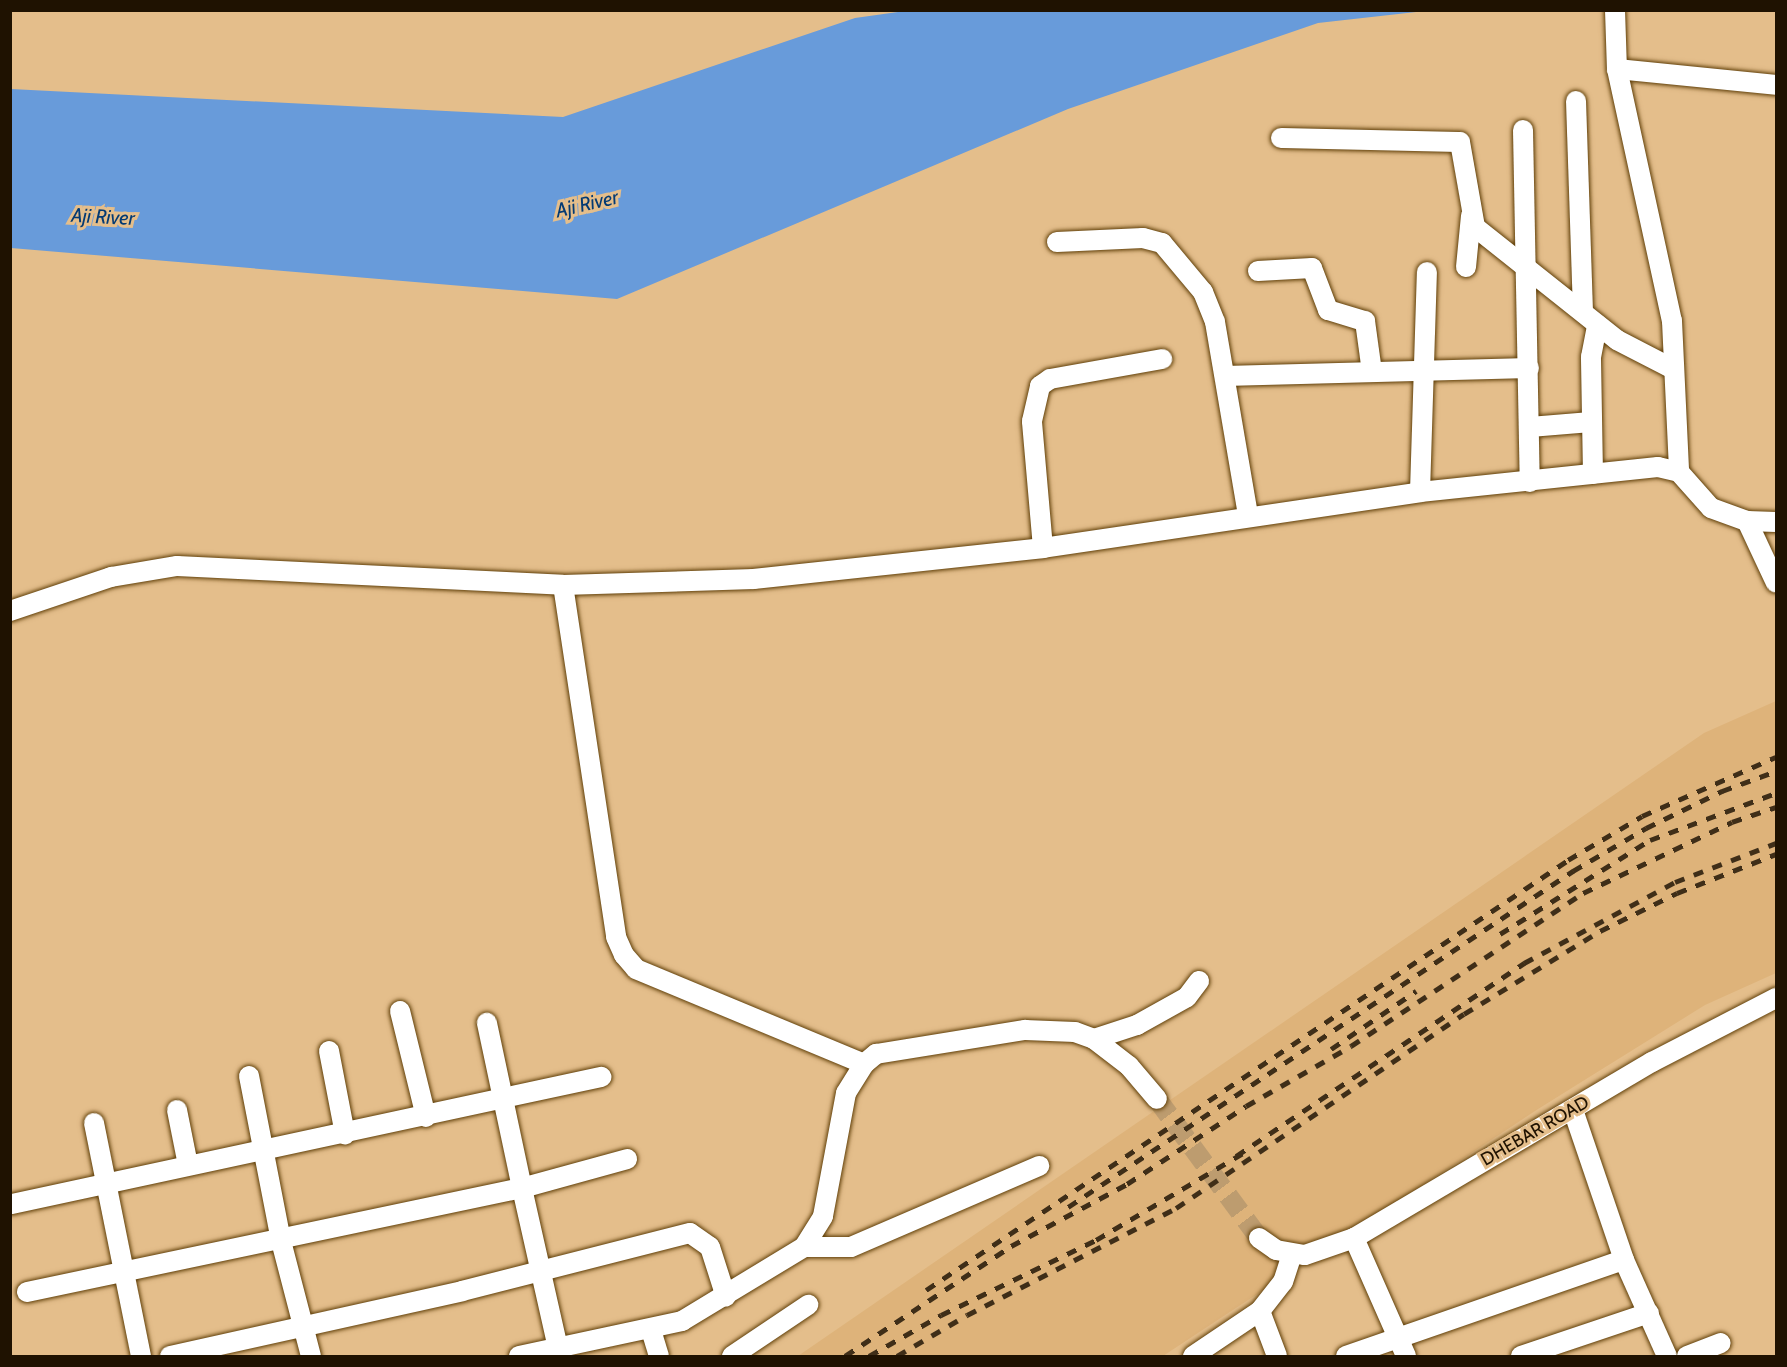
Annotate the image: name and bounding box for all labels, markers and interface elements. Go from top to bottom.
water label: Aji River [553,185,621,223]
water label: Aji River [71,203,135,231]
street label: DHEBAR ROAD [1477,1091,1593,1171]

